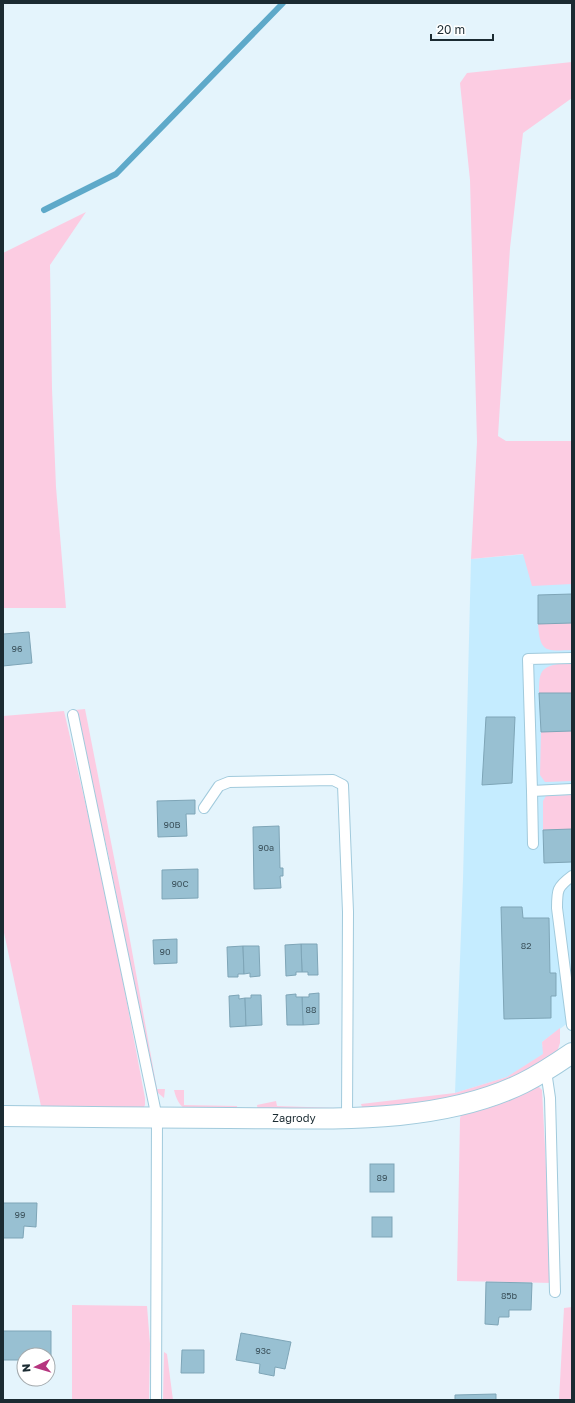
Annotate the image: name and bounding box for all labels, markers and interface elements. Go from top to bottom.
scale bar [431,16,493,42]
text: 20 m [437,22,465,37]
house number: 96 [12,643,22,654]
house number: 90B [163,819,181,830]
house number: 90a [258,842,274,853]
house number: 90C [171,878,189,889]
house number: 82 [521,940,531,951]
house number: 90 [159,946,171,957]
house number: 88 [306,1004,316,1015]
street label: Zagrody [272,1111,316,1124]
house number: 89 [377,1172,387,1183]
house number: 99 [15,1209,25,1220]
house number: 85b [501,1290,518,1301]
house number: 93c [255,1345,271,1356]
north arrow [16,1347,56,1387]
text: N [19,1363,32,1373]

